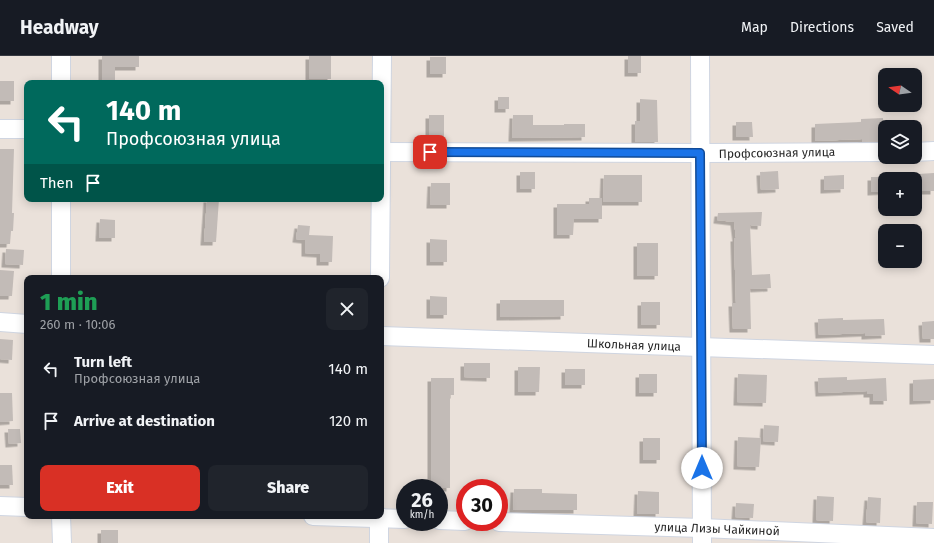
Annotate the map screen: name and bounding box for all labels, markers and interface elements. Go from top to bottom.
text: Headway [20,16,99,39]
text: Map [741,19,768,36]
text: Directions [790,19,854,36]
text: Saved [876,19,914,36]
north arrow [878,68,922,112]
map controls [878,68,922,268]
text: 140 m [106,94,182,127]
icon: left [40,96,92,148]
button: layers [878,120,922,164]
text: Профсоюзная улица [106,128,281,150]
pin [413,135,447,169]
icon: arrive [419,141,441,163]
street label: Профсоюзная улица [719,145,835,161]
icon: arrive [82,172,104,194]
button: + [878,172,922,216]
text: Then [40,174,74,192]
button: − [878,224,922,268]
text: 1 min [40,288,98,316]
button: close [326,288,368,330]
text: 260 m · 10:06 [40,317,115,332]
street label: Школьная улица [587,336,681,354]
text: Turn left [74,353,132,371]
icon: left [40,358,62,380]
text: 140 m [328,360,368,378]
text: Профсоюзная улица [74,371,200,386]
icon: arrive [40,410,62,432]
text: Arrive at destination [74,412,215,430]
text: 120 m [329,412,368,430]
position arrow [681,447,723,489]
button: Exit [40,465,200,511]
button: Share [208,465,368,511]
speed limit sign: 30 [456,479,508,531]
text: 26 [411,488,433,512]
text: km/h [410,509,434,521]
street label: улица Лизы Чайкиной [654,520,780,538]

